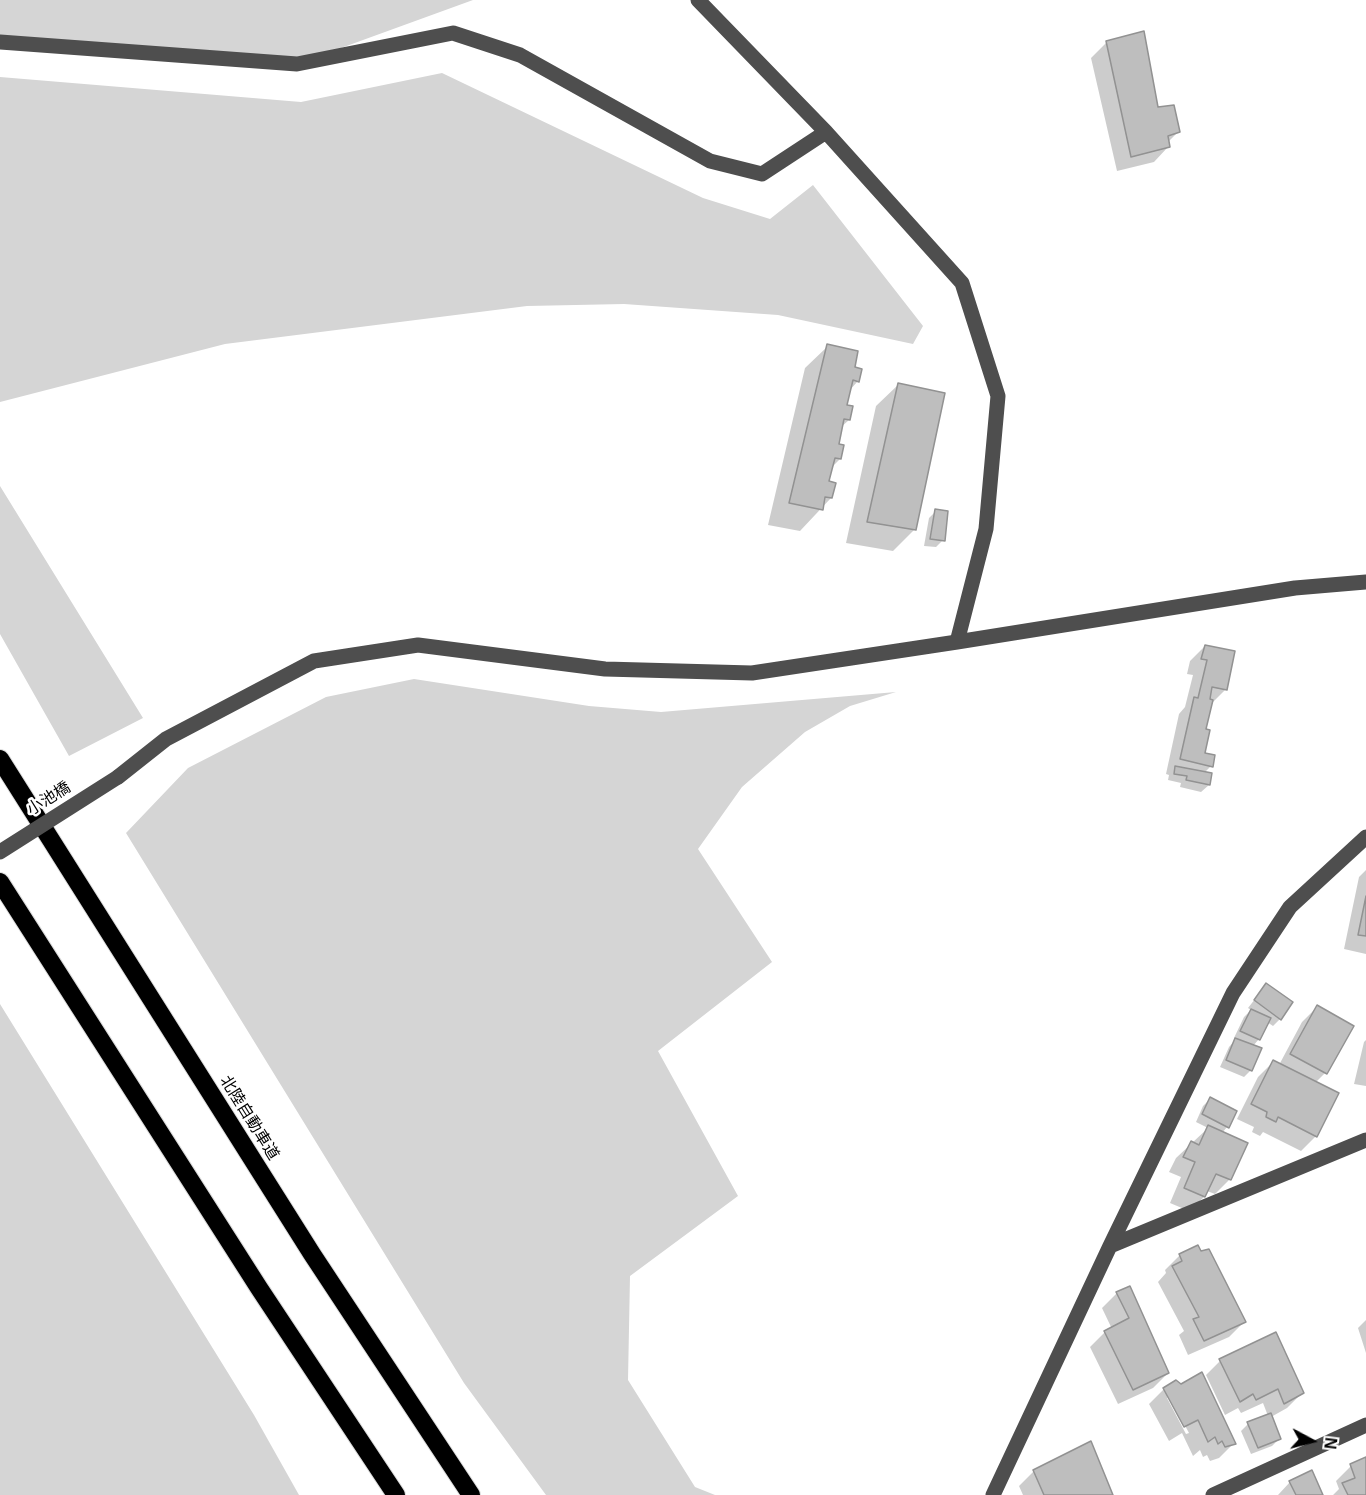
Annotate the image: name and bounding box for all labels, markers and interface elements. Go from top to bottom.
street label: 小池橋 [24,778,74,820]
street label: 北陸自動車道 [215,1072,283,1164]
north arrow [1282,1411,1342,1471]
text: N [1321,1436,1340,1450]

